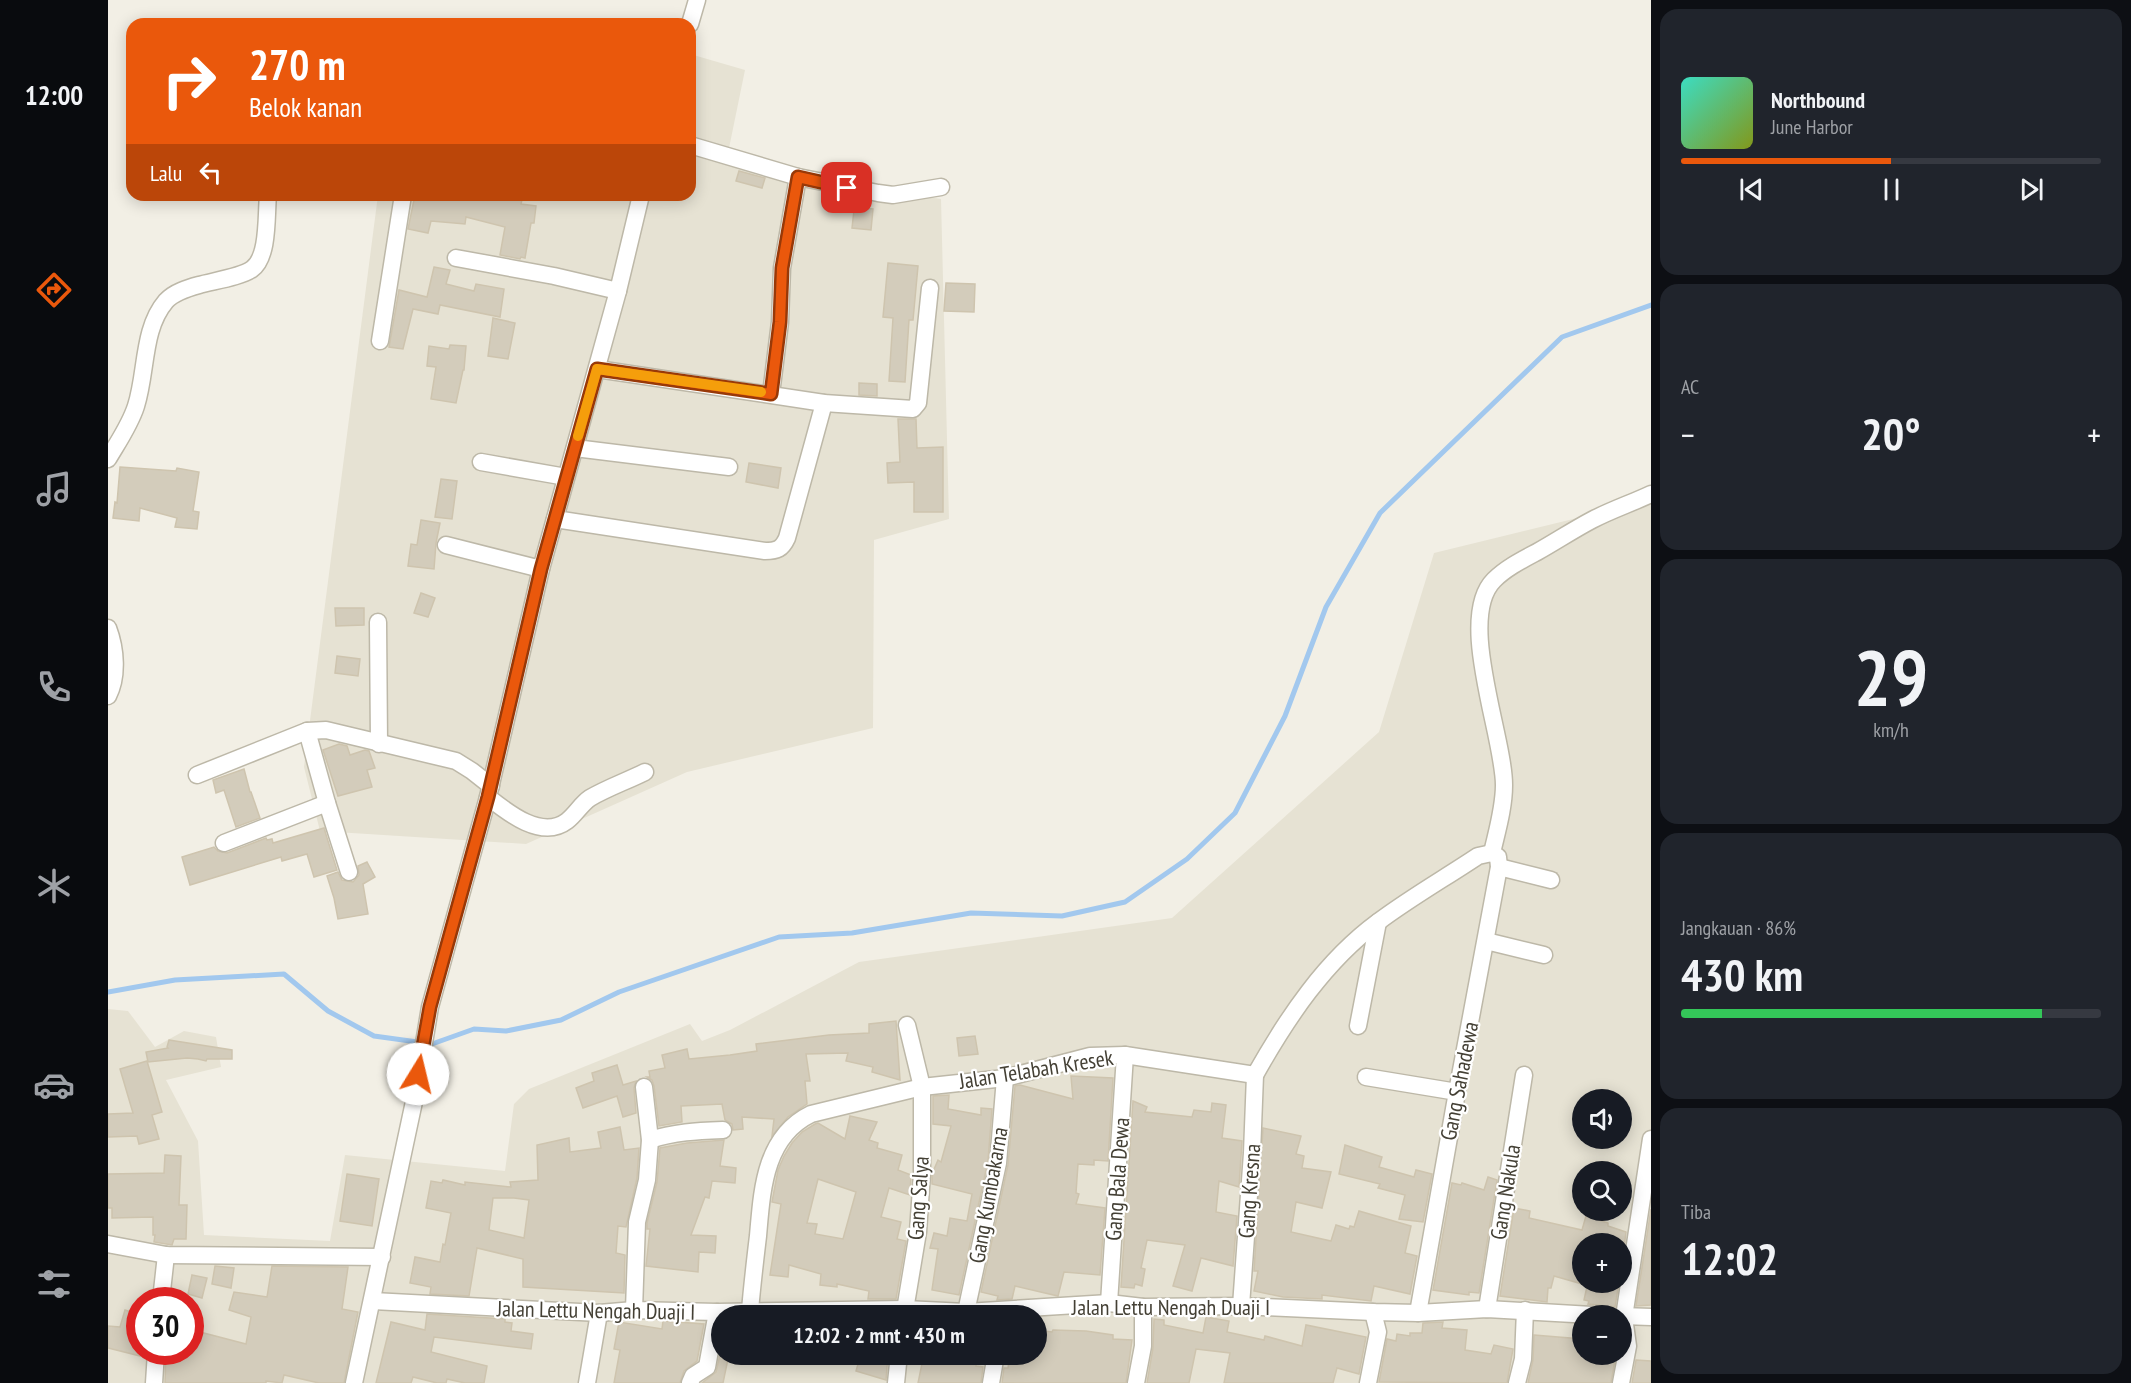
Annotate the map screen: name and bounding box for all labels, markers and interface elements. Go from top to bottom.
text: 270 m [249,37,346,92]
icon: right [150,42,228,120]
text: 12:00 [25,78,83,112]
text: Northbound [1771,86,1865,114]
text: Belok kanan [249,90,362,124]
text: June Harbor [1771,114,1853,140]
icon: left [194,156,227,189]
text: Lalu [150,159,182,187]
pin [821,162,872,213]
icon: arrive [830,171,863,204]
icon: previous [1735,173,1768,206]
icon: pause [1875,173,1908,206]
icon: next [2015,173,2048,206]
icon: directions [33,269,75,311]
text: AC [1681,374,1699,400]
text: 20° [1861,404,1921,462]
text: − [1681,413,1695,456]
text: + [2087,413,2101,456]
icon: music [33,468,75,510]
text: 29 [1854,627,1928,728]
icon: phone [33,666,75,708]
text: km/h [1873,717,1909,743]
icon: climate [33,865,75,907]
text: Jangkauan · 86% [1681,915,1796,941]
text: 430 km [1681,945,1803,1003]
street label: Gang Sahadewa [1434,1019,1484,1143]
position arrow [386,1042,450,1106]
street label: Jalan Telabah Kresek [956,1043,1115,1095]
icon: car [33,1064,75,1106]
map controls [1572,1089,1632,1365]
button: sound [1572,1089,1632,1149]
street label: Gang Bala Dewa [1099,1116,1135,1242]
street label: Gang Kumbakarna [962,1125,1014,1265]
street label: Gang Nakula [1484,1142,1526,1242]
street label: Gang Kresna [1232,1143,1266,1239]
street label: Gang Salya [901,1155,935,1241]
button: search [1572,1161,1632,1221]
text: Tiba [1681,1199,1711,1225]
text: 12:02 [1681,1229,1778,1287]
button: + [1572,1233,1632,1293]
icon: filters [33,1263,75,1305]
speed limit sign: 30 [126,1287,204,1365]
street label: Jalan Lettu Nengah Duaji I [1071,1293,1270,1321]
street label: Jalan Lettu Nengah Duaji I [496,1294,695,1326]
button: − [1572,1305,1632,1365]
text: 12:02 · 2 mnt · 430 m [793,1321,965,1349]

